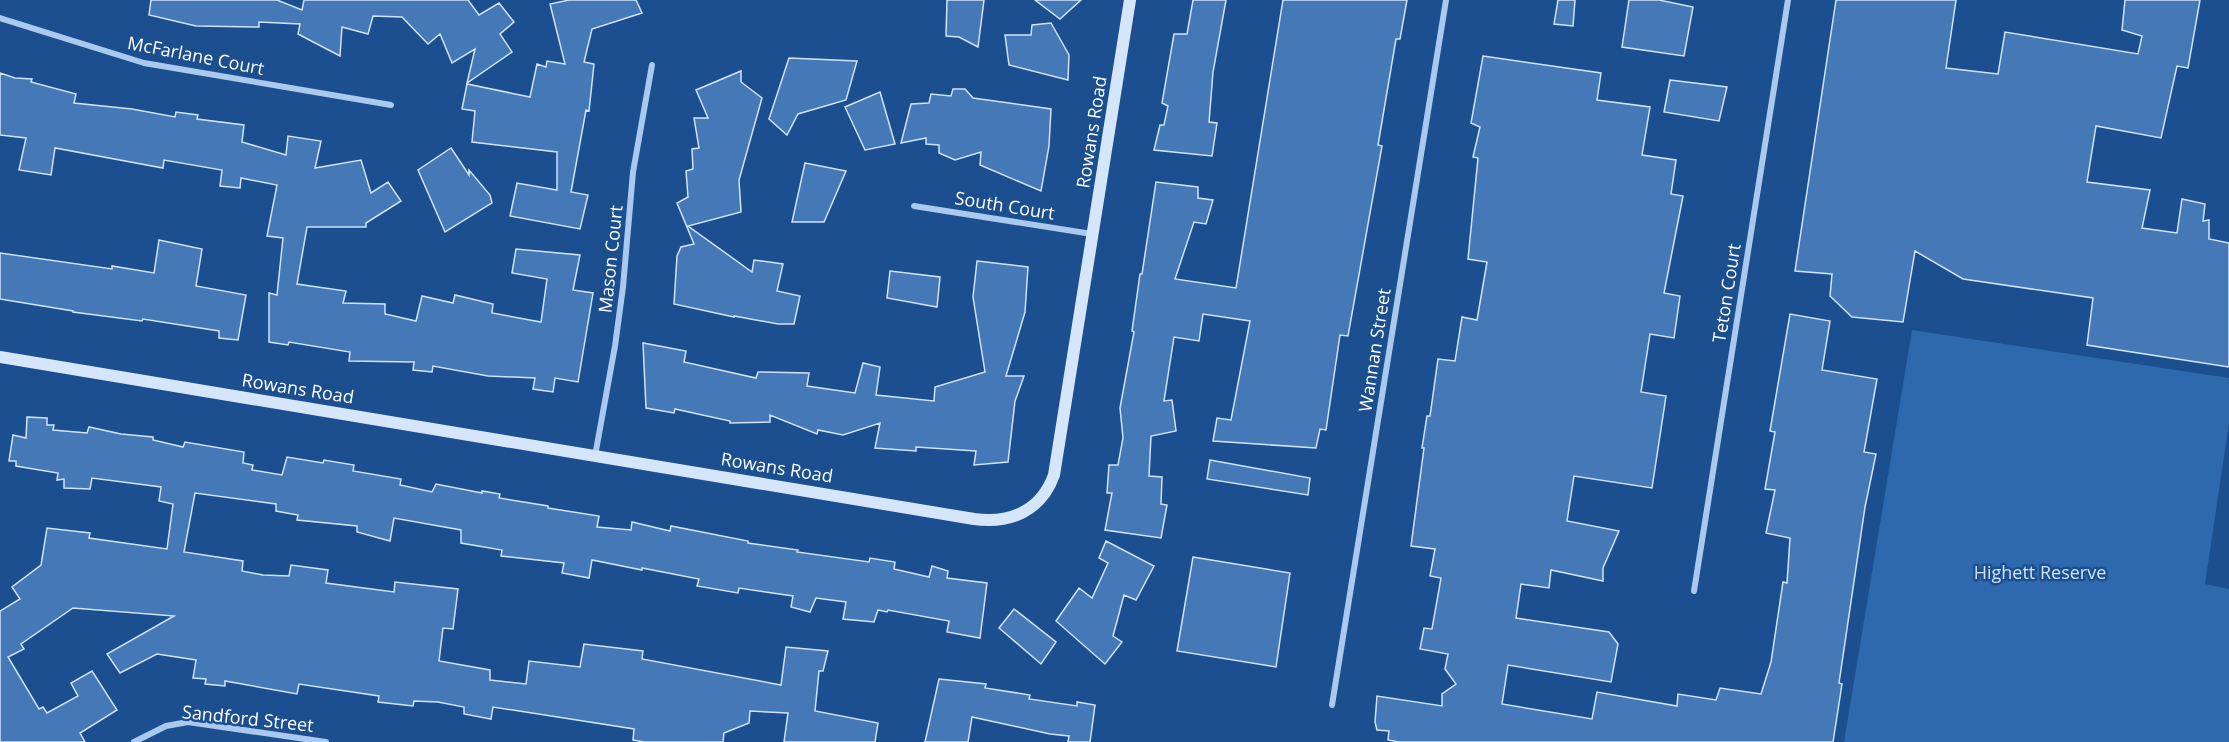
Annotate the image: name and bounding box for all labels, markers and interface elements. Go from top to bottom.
street label: McFarlane Court [126,30,266,80]
street label: Rowans Road [1070,74,1112,190]
street label: South Court [953,185,1057,225]
street label: Mason Court [592,204,628,314]
street label: Teton Court [1706,242,1746,344]
street label: Wannan Street [1352,287,1396,413]
street label: Rowans Road [240,367,356,409]
street label: Rowans Road [719,446,835,488]
park label: Highett Reserve [1974,560,2106,584]
street label: Sandford Street [181,699,315,737]

